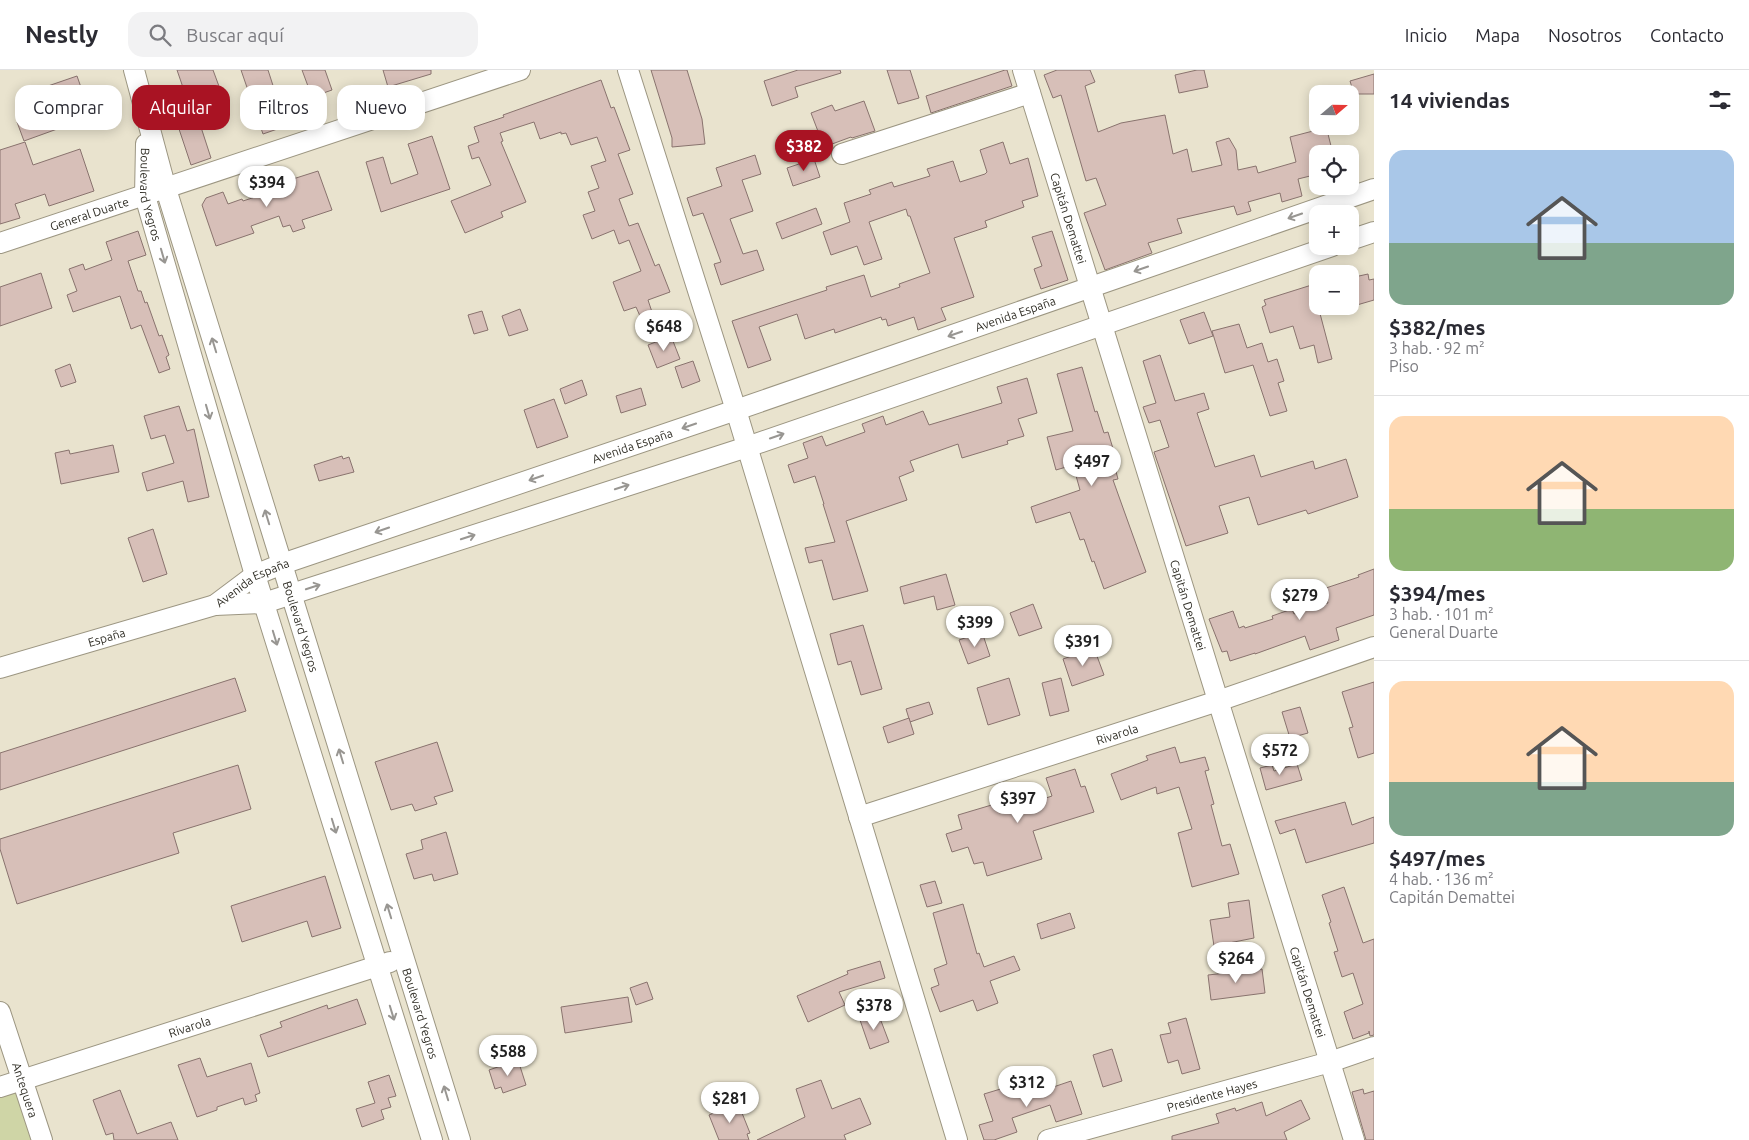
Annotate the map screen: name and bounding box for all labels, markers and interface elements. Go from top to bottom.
search box [128,12,478,57]
text: Nestly [25,21,98,48]
icon: search [146,21,174,49]
text: Buscar aquí [186,24,284,46]
text: Inicio [1405,25,1447,45]
text: Mapa [1475,25,1520,45]
text: Nosotros [1548,25,1622,45]
text: Contacto [1650,25,1724,45]
chip: Comprar [15,85,122,130]
chip: Alquilar [132,85,230,130]
chip: Filtros [240,85,327,130]
chip: Nuevo [337,85,425,130]
north arrow [1309,85,1359,135]
map controls [1309,85,1359,315]
icon: filters [1706,86,1734,114]
text: 14 viviendas [1389,88,1510,112]
pin: $382 [774,129,834,172]
text: $382 [786,137,822,155]
button: locate [1309,145,1359,195]
street label: Boulevard Yegros [138,148,164,242]
pin: $394 [237,166,297,208]
street label: Capitán Demattei [1049,171,1089,265]
text: $394 [249,173,285,191]
icon: home [1517,183,1607,273]
street label: General Duarte [48,194,130,232]
button: + [1309,205,1359,255]
one-way arrow [1288,212,1303,221]
one-way arrow [158,247,168,263]
one-way arrow [1134,265,1150,274]
button: − [1309,265,1359,315]
street label: Avenida España [973,293,1057,333]
pin: $648 [634,310,694,352]
text: $382/mes [1389,315,1485,339]
text: $648 [646,317,682,335]
one-way arrow [947,330,963,339]
one-way arrow [209,338,219,354]
text: 3 hab. · 92 m² [1389,339,1485,357]
text: Piso [1389,357,1419,375]
one-way arrow [204,404,214,420]
one-way arrow [682,421,698,431]
street label: Avenida España [590,426,674,465]
one-way arrow [769,431,785,441]
pin: $497 [1062,444,1122,487]
icon: home [1517,448,1607,538]
text: $497 [1074,452,1110,470]
one-way arrow [528,474,544,483]
one-way arrow [614,482,630,491]
one-way arrow [262,510,272,526]
one-way arrow [374,526,390,535]
one-way arrow [459,532,475,542]
street label: Avenida España [213,556,291,609]
street label: Capitán Demattei [1168,558,1209,652]
pin: $279 [1270,578,1330,621]
street label: Boulevard Yegros [281,579,321,673]
text: $394/mes [1389,581,1485,605]
one-way arrow [305,582,321,592]
text: $279 [1282,586,1318,604]
text: 3 hab. · 101 m² [1389,605,1494,623]
pin: $399 [945,606,1005,648]
text: $399 [957,613,993,631]
text: General Duarte [1389,623,1498,641]
pin: $391 [1053,624,1113,667]
street label: España [86,625,127,648]
one-way arrow [271,629,281,645]
text: $391 [1065,632,1101,650]
icon: home [1517,713,1607,803]
street label: Rivarola [1094,721,1140,747]
pin: $572 [1250,734,1310,776]
text: $572 [1262,741,1298,759]
one-way arrow [336,748,346,764]
pin: $397 [988,782,1048,824]
text: $397 [1000,789,1036,807]
one-way arrow [330,818,339,834]
text: $497/mes [1389,846,1485,870]
text: 4 hab. · 136 m² [1389,870,1494,888]
text: Capitán Demattei [1389,888,1515,906]
one-way arrow [384,903,394,919]
pin: $264 [1206,942,1266,984]
street label: Capitán Demattei [1288,945,1328,1039]
text: $264 [1218,949,1254,967]
street label: Boulevard Yegros [401,966,441,1060]
pin: $378 [844,988,904,1031]
text: $378 [856,996,892,1014]
one-way arrow [388,1004,398,1020]
street label: Rivarola [167,1013,212,1039]
pin: $588 [478,1034,538,1077]
text: $588 [490,1042,526,1060]
street label: Antequera [10,1061,41,1119]
pin: $312 [997,1066,1057,1108]
text: $312 [1009,1073,1045,1091]
street label: Presidente Hayes [1165,1076,1259,1113]
pin: $281 [700,1082,760,1124]
one-way arrow [440,1086,450,1102]
text: $281 [712,1089,748,1107]

